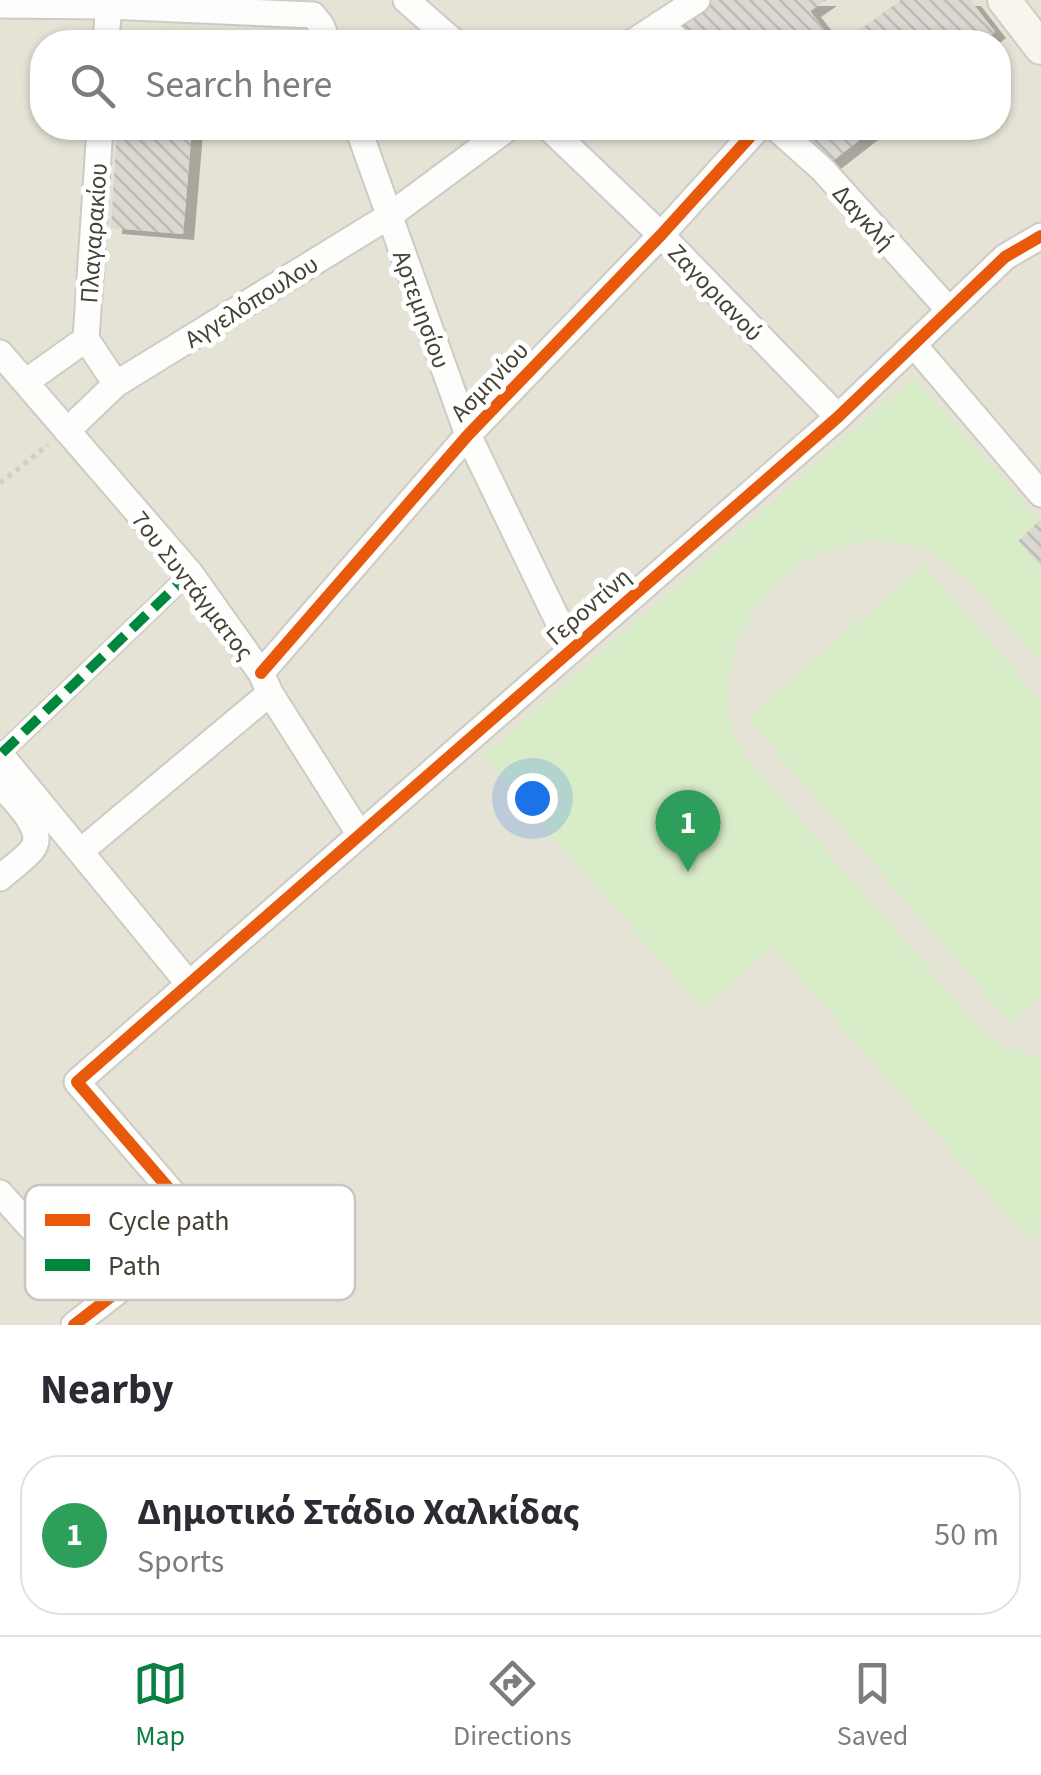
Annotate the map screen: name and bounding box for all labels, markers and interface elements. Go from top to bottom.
search box [30,30,1011,140]
icon: search [65,58,120,113]
text: Search here [145,58,332,112]
street label: Πλαγαρακίου [71,162,117,304]
street label: Δαγκλή [824,177,903,259]
street label: Ζαγοριανού [659,236,771,350]
street label: Αρτεμησίου [383,245,459,373]
street label: Αγγελόπουλου [178,246,325,357]
street label: Ασμηνίου [442,334,537,430]
street label: 7ου Συντάγματος [122,503,262,668]
street label: Γεροντίνη [538,560,639,654]
your location [507,773,558,824]
pin: 1 [656,790,720,872]
legend [25,1185,355,1300]
text: Cycle path [108,1201,230,1241]
text: Path [108,1246,161,1286]
text: Nearby [40,1360,174,1420]
text: Δημοτικό Στάδιο Χαλκίδας [137,1485,580,1539]
text: 1 [66,1512,83,1558]
text: 50 m [934,1512,999,1558]
text: Sports [137,1539,224,1585]
tab: Map [133,1656,188,1756]
tab: Directions [453,1656,572,1756]
tab: Saved [837,1656,908,1756]

